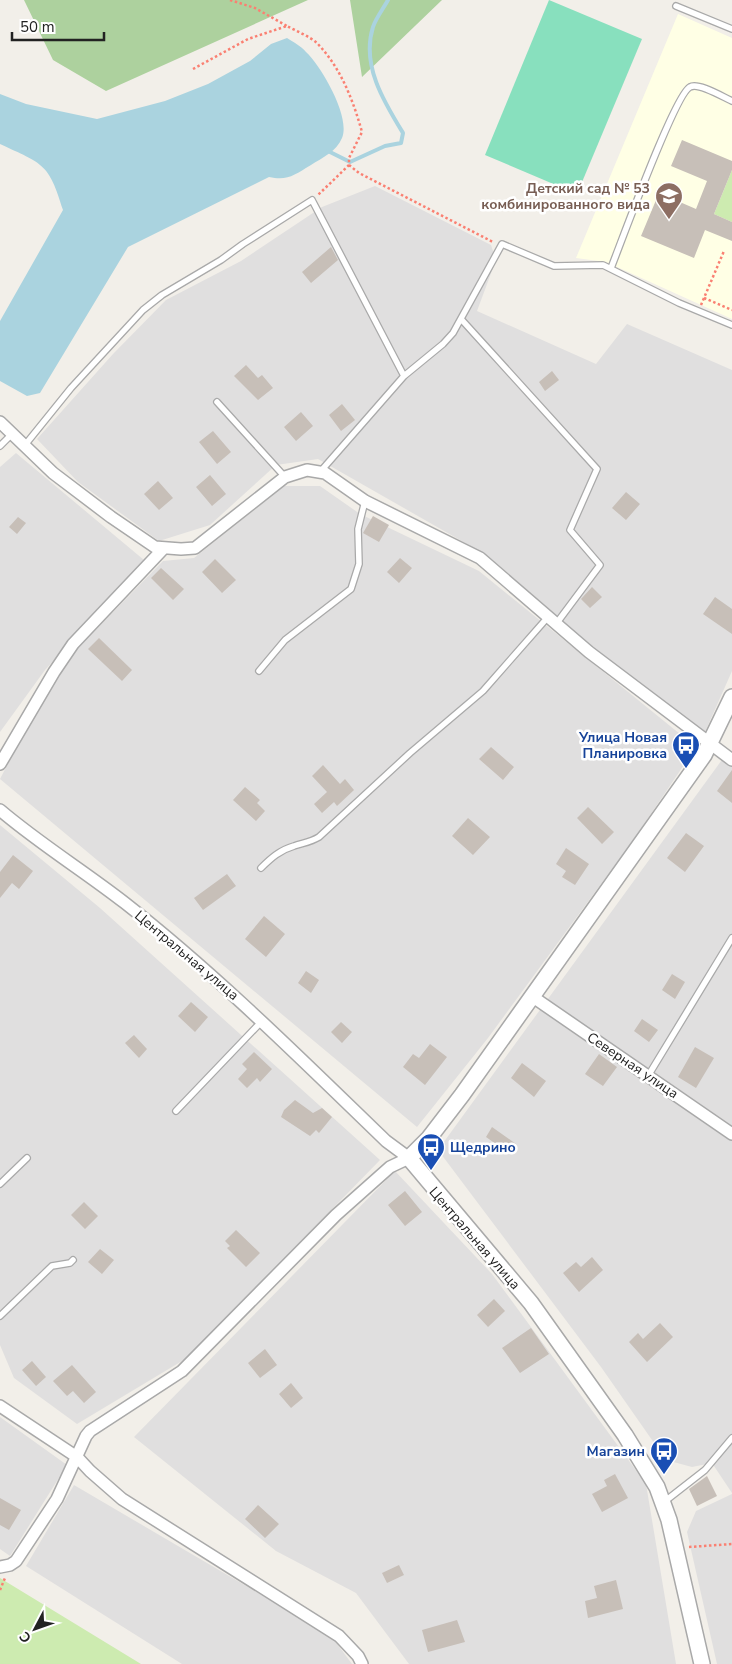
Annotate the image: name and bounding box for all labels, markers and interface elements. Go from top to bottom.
scale bar [12,10,105,42]
text: 50 m [20,17,55,37]
place label: Детский сад № 53 комбинированного вида [481,179,650,214]
school or university icon: Детский сад № 53 комбинированного вида [654,181,684,220]
place label: Улица Новая Планировка [578,728,667,763]
bus stop icon: Улица Новая Планировка [671,730,701,769]
street label: Центральная улица [131,906,243,1005]
street label: Северная улица [583,1028,682,1103]
bus stop icon: Щедрино [416,1132,446,1171]
place label: Щедрино [450,1138,516,1157]
street label: Центральная улица [425,1183,525,1294]
bus stop icon: Магазин [649,1436,679,1475]
place label: Магазин [587,1442,645,1461]
north arrow [10,1604,60,1654]
text: С [15,1627,36,1647]

